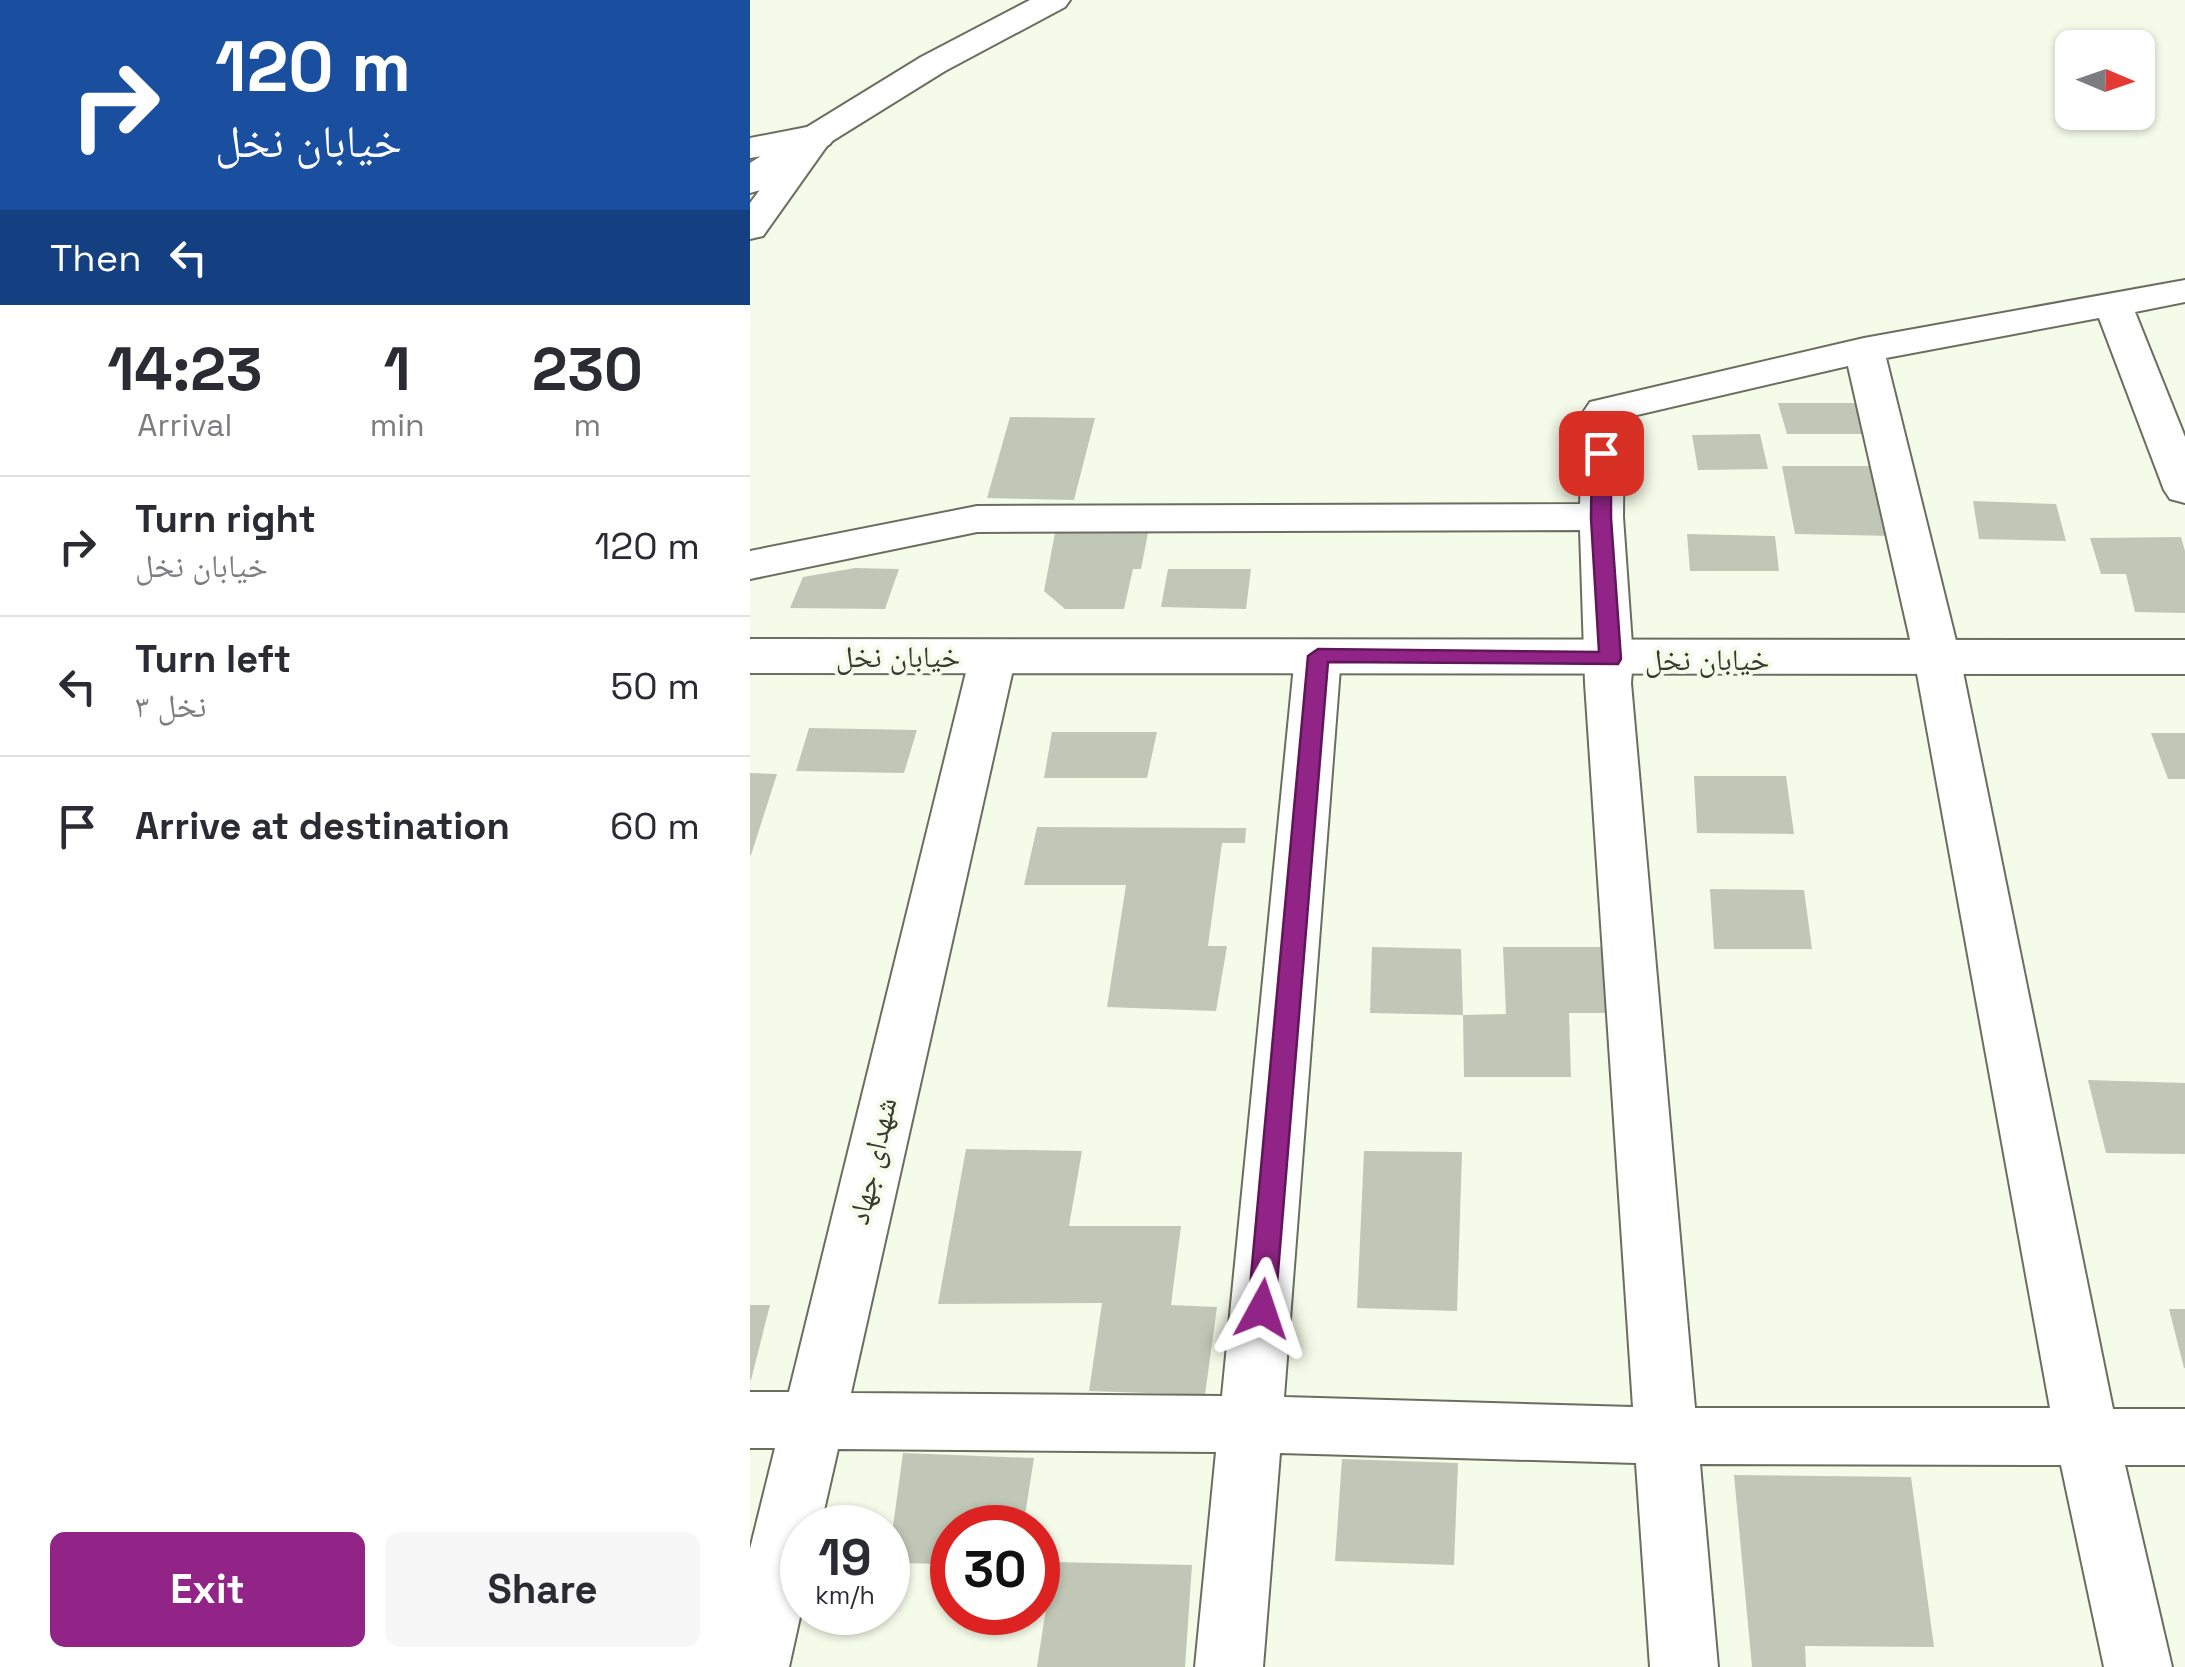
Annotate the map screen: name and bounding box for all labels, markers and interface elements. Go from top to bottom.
text: 120 m [215,22,411,111]
north arrow [2055,30,2155,130]
map controls [2055,30,2155,130]
icon: right [50,40,180,170]
text: خیابان نخل [215,113,402,170]
icon: left [161,230,216,285]
text: Then [50,234,141,282]
text: 14:23 [107,331,262,408]
text: 1 [384,331,411,408]
text: 230 [532,331,643,408]
text: Arrival [137,405,232,445]
text: min [370,405,425,445]
text: m [574,405,601,445]
pin [1559,411,1644,496]
icon: arrive [1574,426,1629,481]
text: Turn right [135,495,316,543]
icon: right [50,519,105,574]
text: 120 m [594,522,700,570]
text: خیابان نخل [135,546,268,586]
text: Turn left [135,635,291,683]
street label: خیابان نخل [836,637,960,676]
street label: خیابان نخل [1645,640,1769,679]
icon: left [50,659,105,714]
text: 50 m [610,662,700,710]
text: نخل ۳ [135,686,207,726]
icon: arrive [50,799,105,854]
text: Arrive at destination [135,802,510,850]
text: 60 m [610,802,700,850]
street label: شهدای جهاد [838,1094,906,1228]
position arrow [1210,1257,1314,1361]
speed limit sign: 30 [930,1505,1060,1635]
text: 19 [818,1526,872,1590]
button: Exit [50,1532,365,1647]
button: Share [385,1532,700,1647]
text: km/h [815,1579,875,1611]

